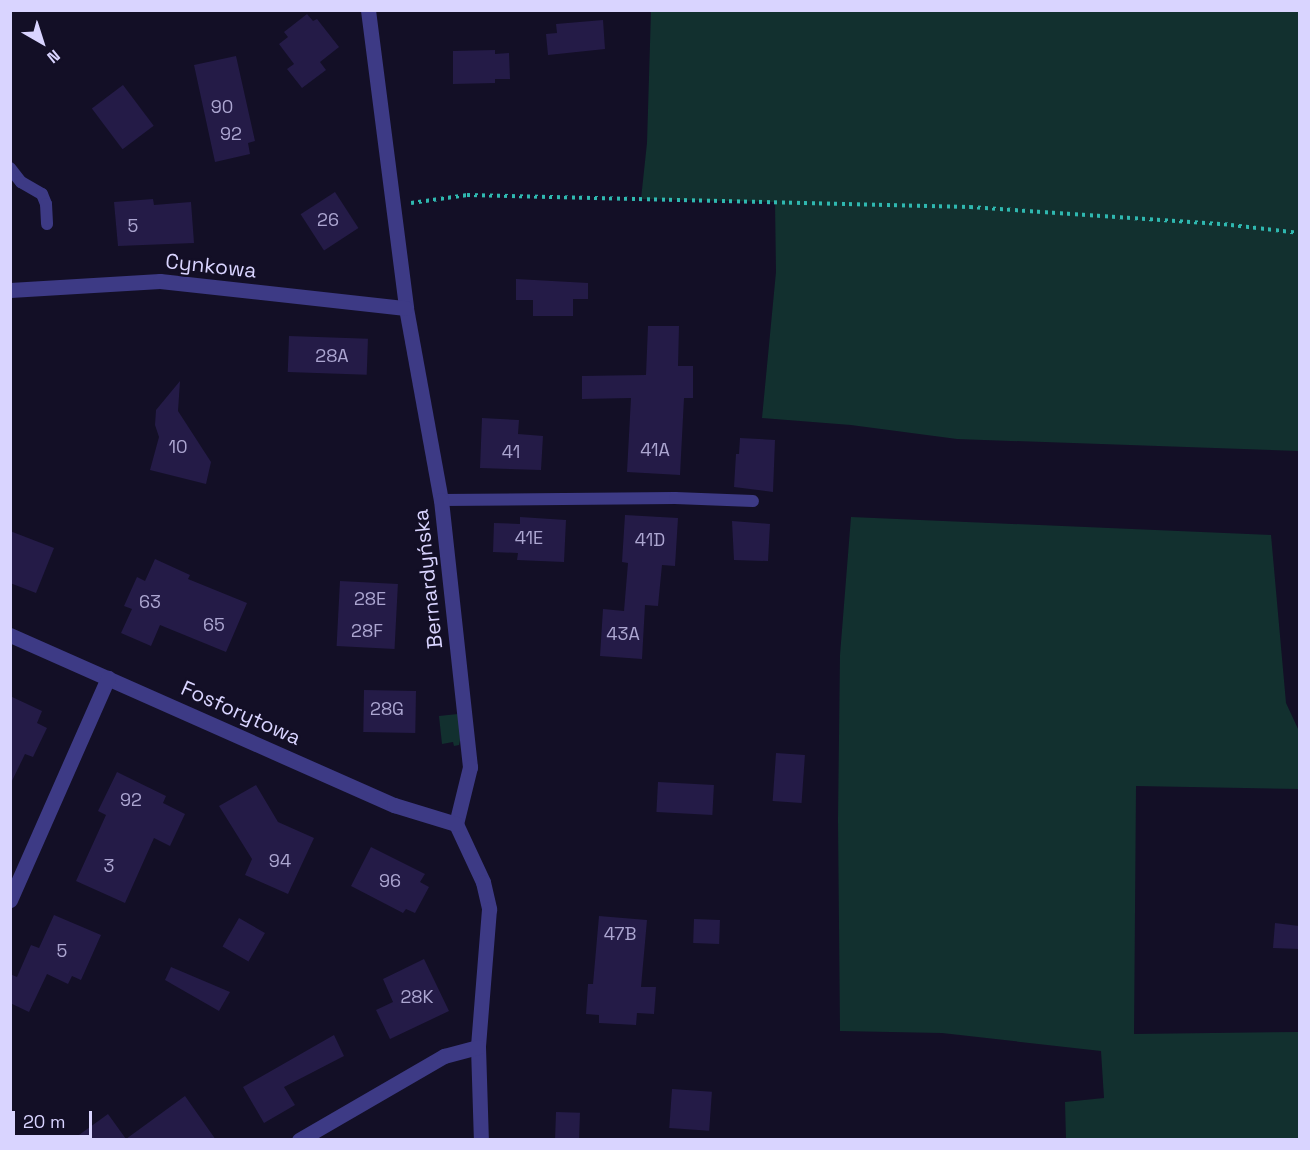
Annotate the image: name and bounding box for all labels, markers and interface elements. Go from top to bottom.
north arrow [12,12,72,72]
text: N [43,45,64,68]
house number: 90 [211,96,233,118]
house number: 92 [220,123,242,145]
house number: 26 [317,209,339,231]
house number: 5 [128,215,138,237]
street label: Cynkowa [164,249,258,283]
house number: 28A [315,345,349,367]
house number: 10 [168,436,188,458]
house number: 41A [640,439,670,461]
house number: 41 [502,441,520,463]
street label: Bernardyńska [408,508,448,650]
house number: 41E [515,527,543,549]
house number: 41D [635,529,665,551]
house number: 28E [354,588,386,610]
house number: 63 [139,591,161,613]
house number: 65 [203,614,225,636]
house number: 28F [351,620,383,642]
house number: 43A [606,623,640,645]
street label: Fosforytowa [177,675,305,751]
house number: 28G [370,698,404,720]
house number: 92 [120,789,142,811]
house number: 94 [269,850,291,872]
house number: 3 [104,855,114,877]
house number: 96 [379,870,401,892]
house number: 47B [604,923,636,945]
house number: 5 [57,940,67,962]
house number: 28K [400,986,434,1008]
scale bar [15,1099,94,1137]
text: 20 m [23,1110,66,1133]

